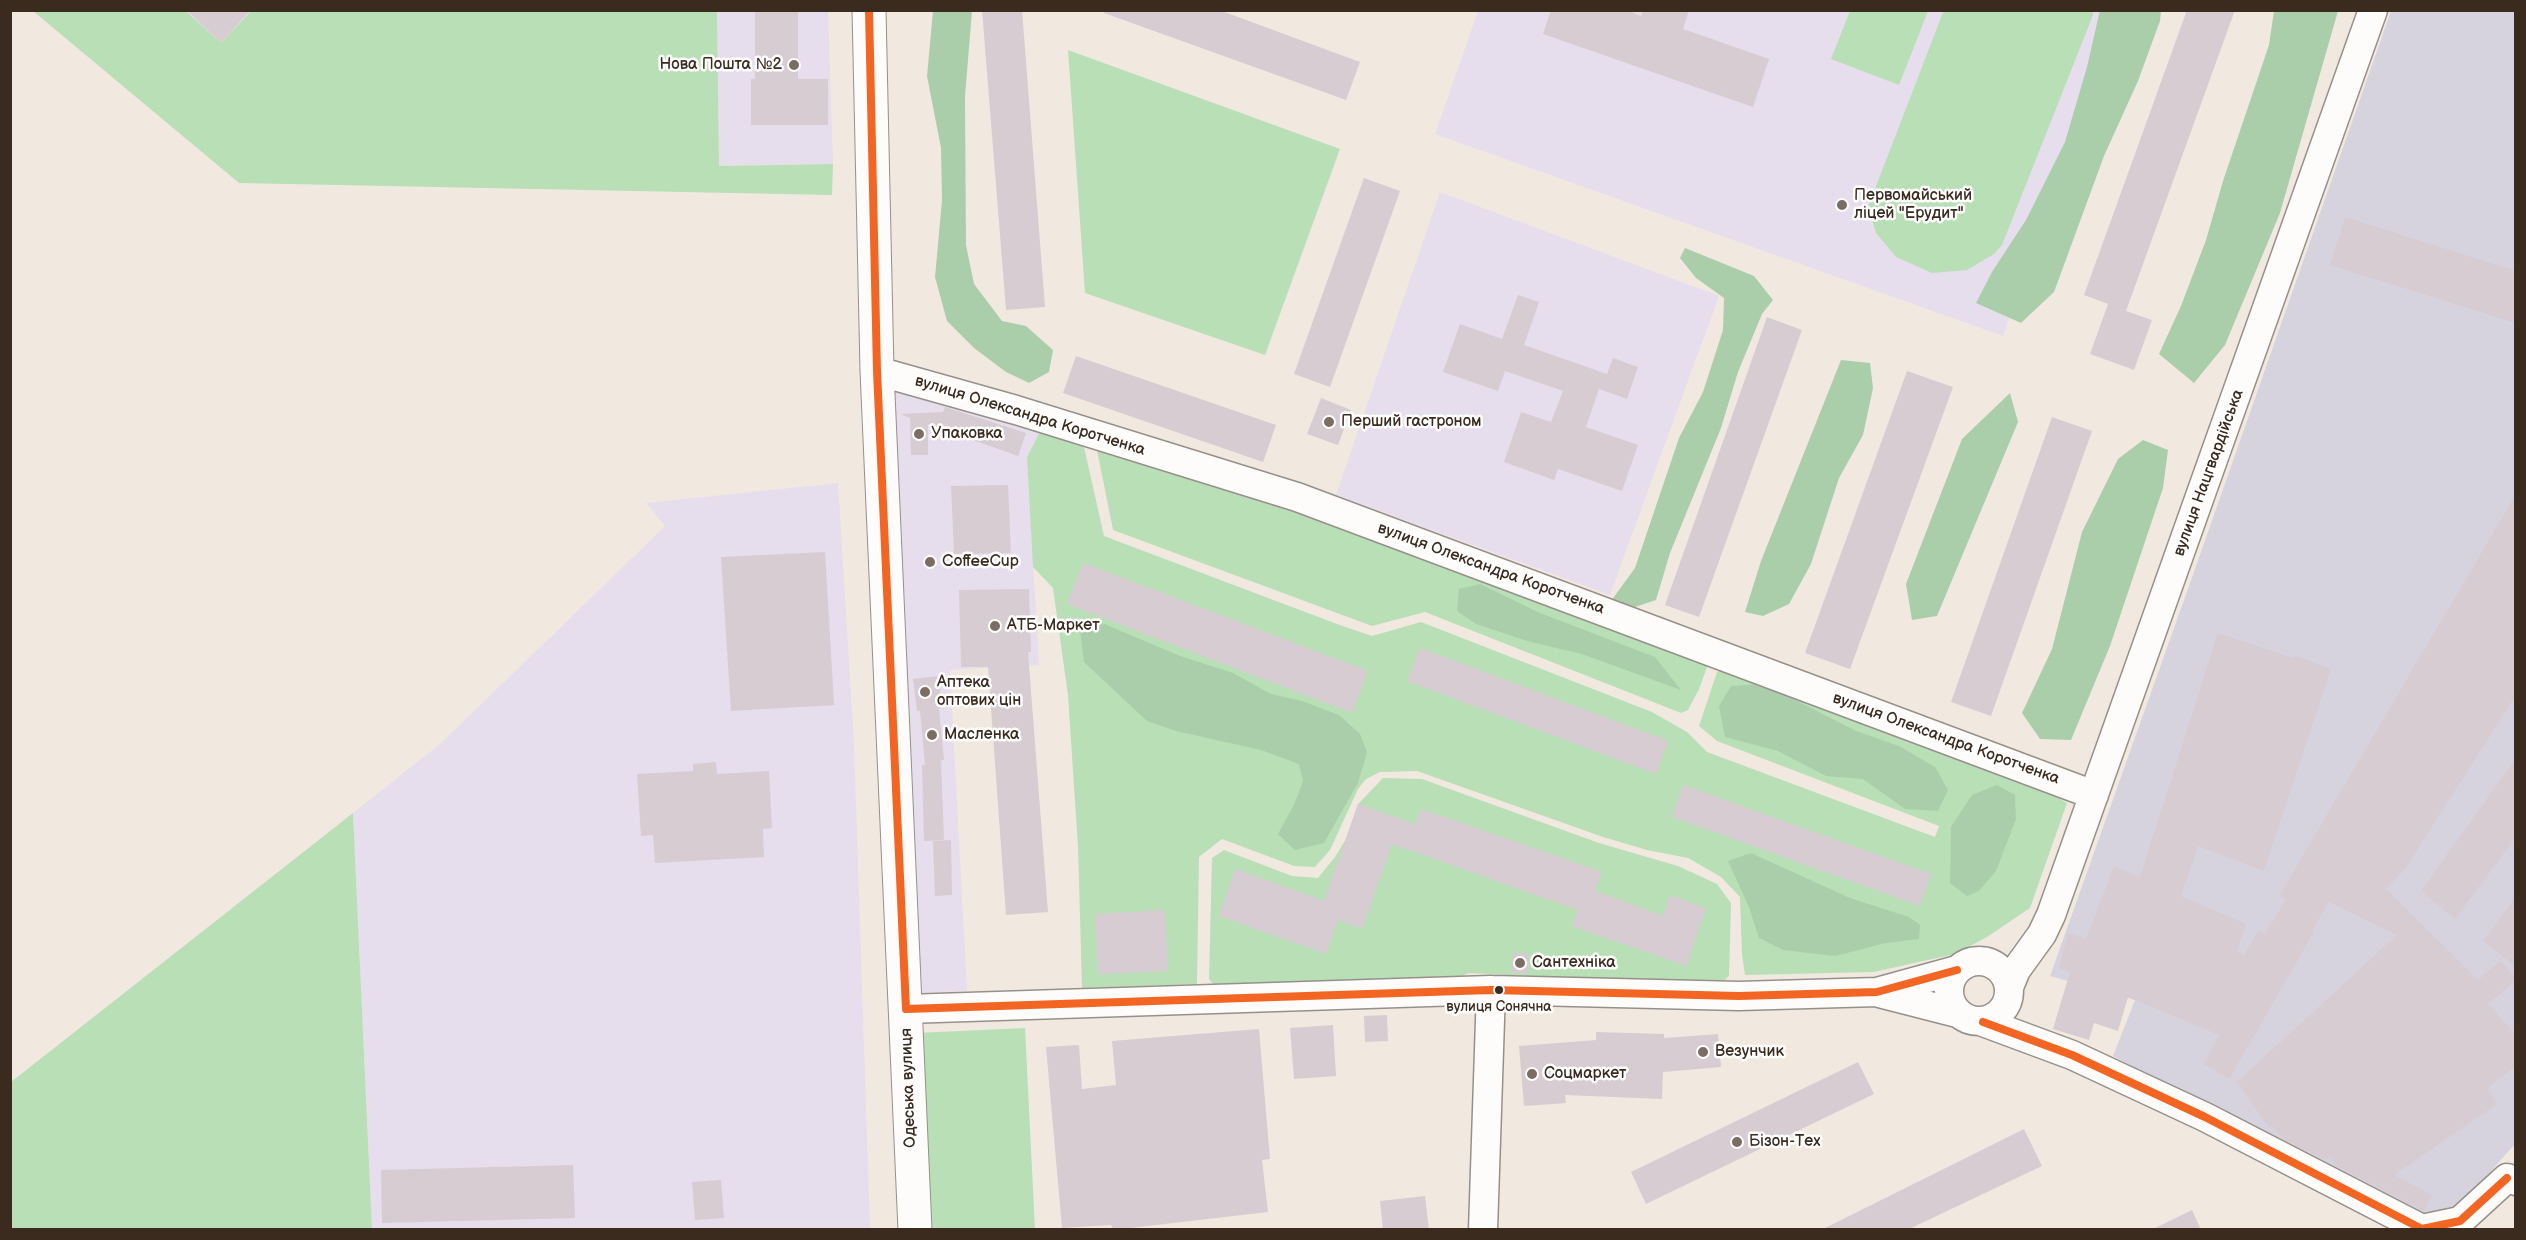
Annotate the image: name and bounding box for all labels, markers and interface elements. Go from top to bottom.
place label: Нова Пошта №2 [659,55,782,75]
marker: Нова Пошта №2 [787,58,801,72]
place label: Первомайський ліцей "Ерудит" [1854,186,1972,224]
marker: Первомайський ліцей "Ерудит" [1835,198,1849,212]
street label: вулиця Олександра Коротченка [912,372,1148,460]
street label: вулиця Нацгвардійська [2170,387,2248,559]
place label: Перший гастроном [1341,412,1482,432]
marker: Перший гастроном [1322,415,1336,429]
place label: Упаковка [931,424,1003,444]
marker: Упаковка [912,427,926,441]
street label: вулиця Олександра Коротченка [1375,519,1607,619]
place label: CoffeeCup [942,552,1019,572]
marker: CoffeeCup [923,555,937,569]
place label: АТБ-Маркет [1007,616,1100,636]
marker: АТБ-Маркет [988,619,1002,633]
place label: Аптека оптових цін [937,673,1021,711]
marker: Аптека оптових цін [918,685,932,699]
street label: вулиця Олександра Коротченка [1830,689,2062,789]
place label: Масленка [944,725,1019,745]
marker: Масленка [925,728,939,742]
place label: Сантехніка [1532,953,1616,973]
marker: Сантехніка [1513,956,1527,970]
marker: вулиця Сонячна [1493,984,1505,996]
place label: вулиця Сонячна [1446,999,1552,1015]
street label: Одеська вулиця [897,1028,921,1148]
place label: Везунчик [1715,1042,1784,1062]
marker: Везунчик [1696,1045,1710,1059]
place label: Соцмаркет [1544,1064,1626,1084]
marker: Соцмаркет [1525,1067,1539,1081]
place label: Бізон-Тех [1749,1132,1820,1152]
marker: Бізон-Тех [1730,1135,1744,1149]

